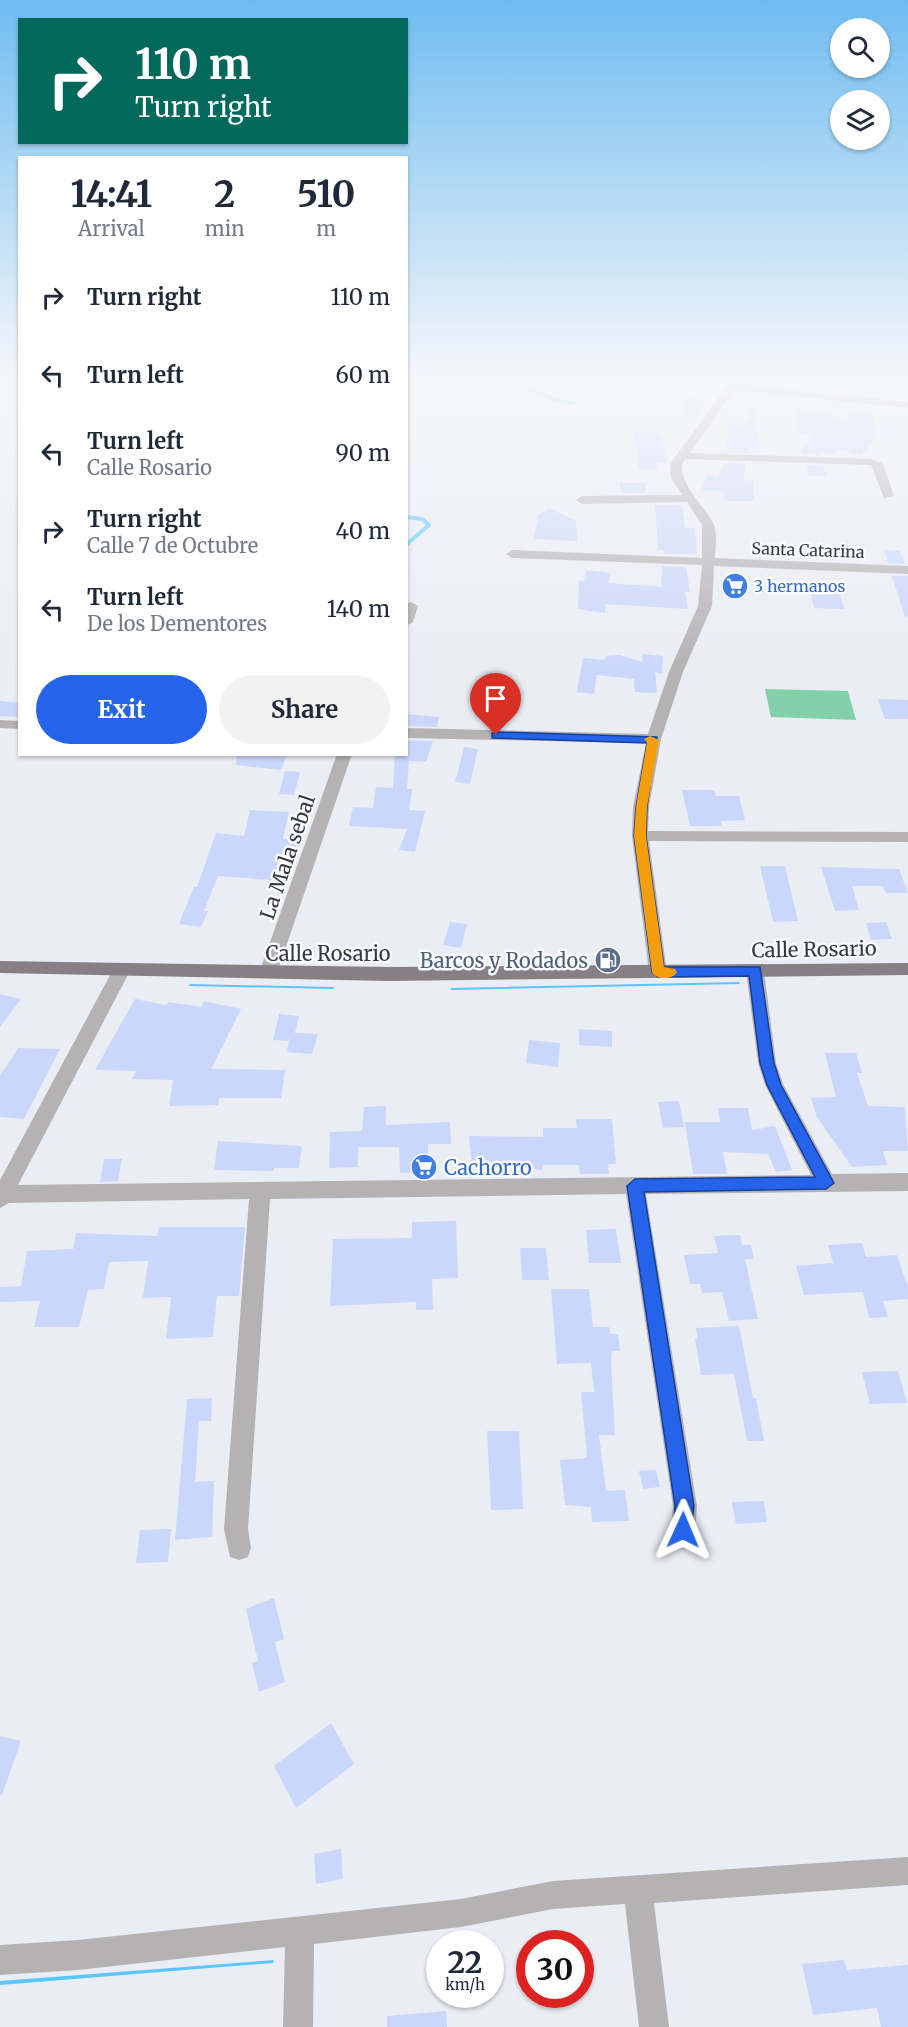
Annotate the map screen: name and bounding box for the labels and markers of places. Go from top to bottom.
supermarket icon: 3 hermanos [720,571,750,601]
place label: 3 hermanos [754,576,845,596]
pin [470,673,521,735]
fuel station icon: Barcos y Rodados [593,945,623,975]
place label: Barcos y Rodados [420,948,588,973]
supermarket icon: Cachorro [409,1152,439,1182]
place label: Cachorro [444,1155,532,1180]

